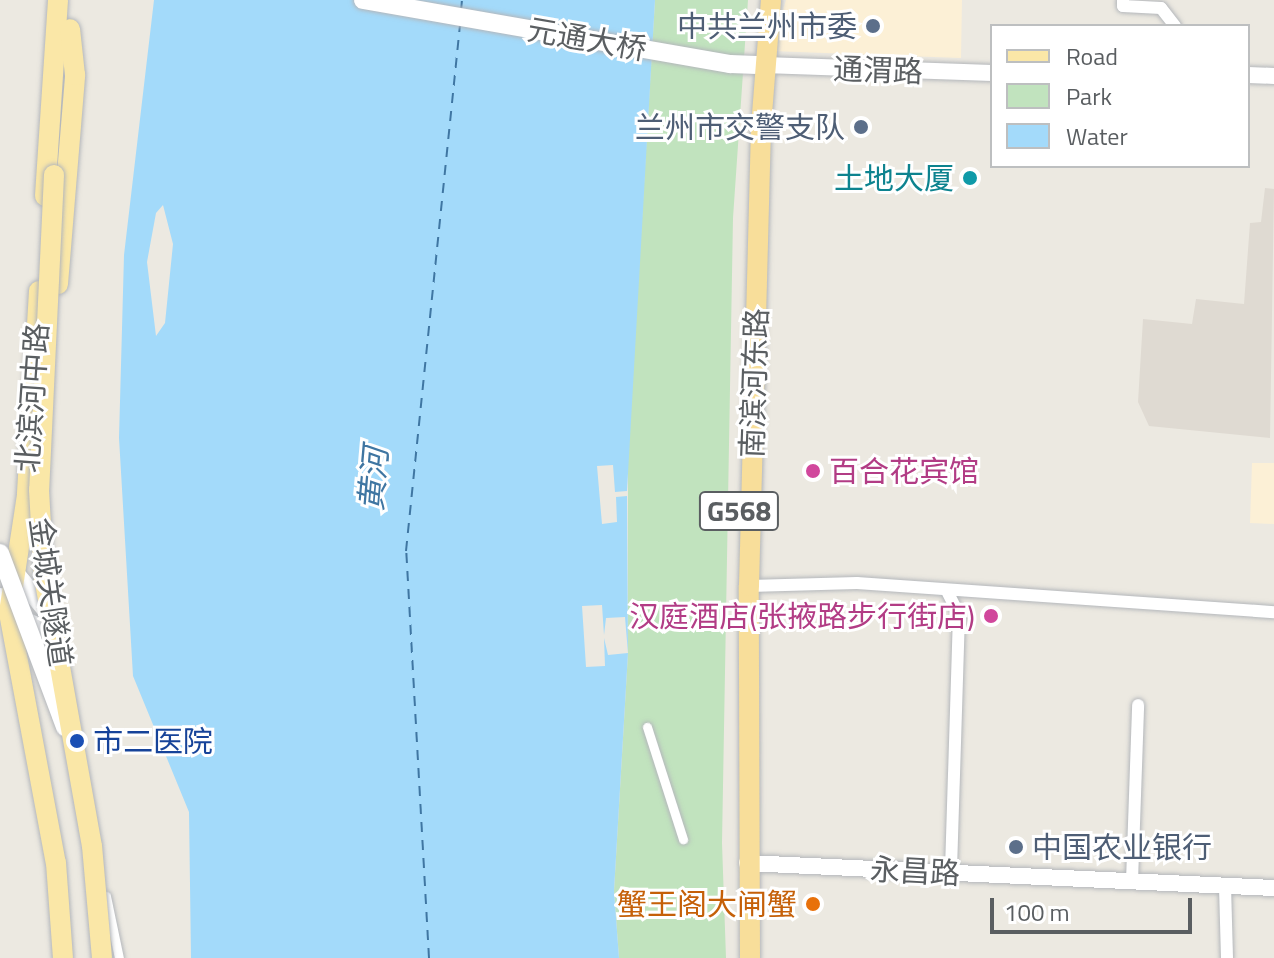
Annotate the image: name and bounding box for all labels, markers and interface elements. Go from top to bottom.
place label: 中共兰州市委 [677,8,857,44]
street label: 元通大桥 [525,11,649,67]
marker: 中共兰州市委 [864,17,882,35]
legend [990,24,1250,168]
text: Road [1066,38,1118,74]
street label: 通渭路 [832,50,924,90]
text: Park [1066,78,1112,114]
place label: 兰州市交警支队 [635,109,845,145]
marker: 兰州市交警支队 [852,118,870,136]
text: Water [1066,118,1128,154]
place label: 土地大厦 [834,160,954,196]
marker: 土地大厦 [961,169,979,187]
street label: 南滨河东路 [733,307,775,459]
street label: 北滨河中路 [9,322,55,474]
water label: 黄河 [351,445,395,513]
place label: 百合花宾馆 [829,453,979,489]
marker: 百合花宾馆 [804,462,822,480]
road number: G568 [697,487,781,535]
street label: 金城关隧道 [23,515,79,669]
place label: 汉庭酒店(张掖路步行街店) [629,598,975,634]
marker: 汉庭酒店(张掖路步行街店) [982,607,1000,625]
place label: 市二医院 [93,723,213,759]
marker: 市二医院 [68,732,86,750]
place label: 中国农业银行 [1032,829,1212,865]
marker: 中国农业银行 [1007,838,1025,856]
street label: 永昌路 [869,851,961,891]
scale bar [994,882,1196,932]
place label: 蟹王阁大闸蟹 [617,886,797,922]
text: 100 m [1004,894,1070,930]
marker: 蟹王阁大闸蟹 [804,895,822,913]

